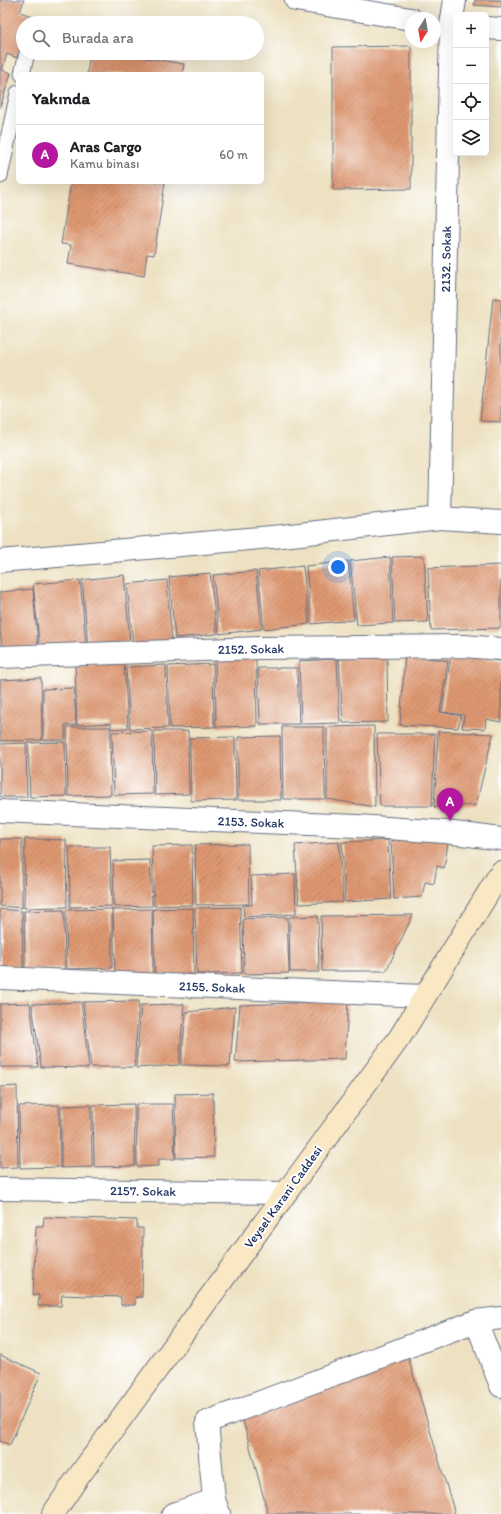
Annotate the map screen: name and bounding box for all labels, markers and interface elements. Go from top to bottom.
north arrow [405,12,441,48]
map controls [453,12,489,156]
button: + [453,12,489,48]
search box [16,16,264,60]
icon: search [30,27,52,49]
text: Burada ara [62,29,134,47]
button: − [453,48,489,84]
button: locate [453,84,489,120]
text: Yakında [32,88,90,108]
button: layers [453,120,489,156]
text: Aras Cargo [70,138,142,156]
text: A [41,147,49,162]
text: 60 m [219,147,248,162]
text: Kamu binası [70,156,139,171]
street label: 2132. Sokak [438,225,454,292]
your location [328,557,348,577]
street label: 2152. Sokak [218,641,285,657]
pin: A [437,788,463,821]
street label: 2153. Sokak [217,813,285,831]
street label: 2155. Sokak [179,978,246,996]
street label: Veysel Karani Caddesi [241,1143,325,1251]
street label: 2157. Sokak [110,1183,176,1199]

